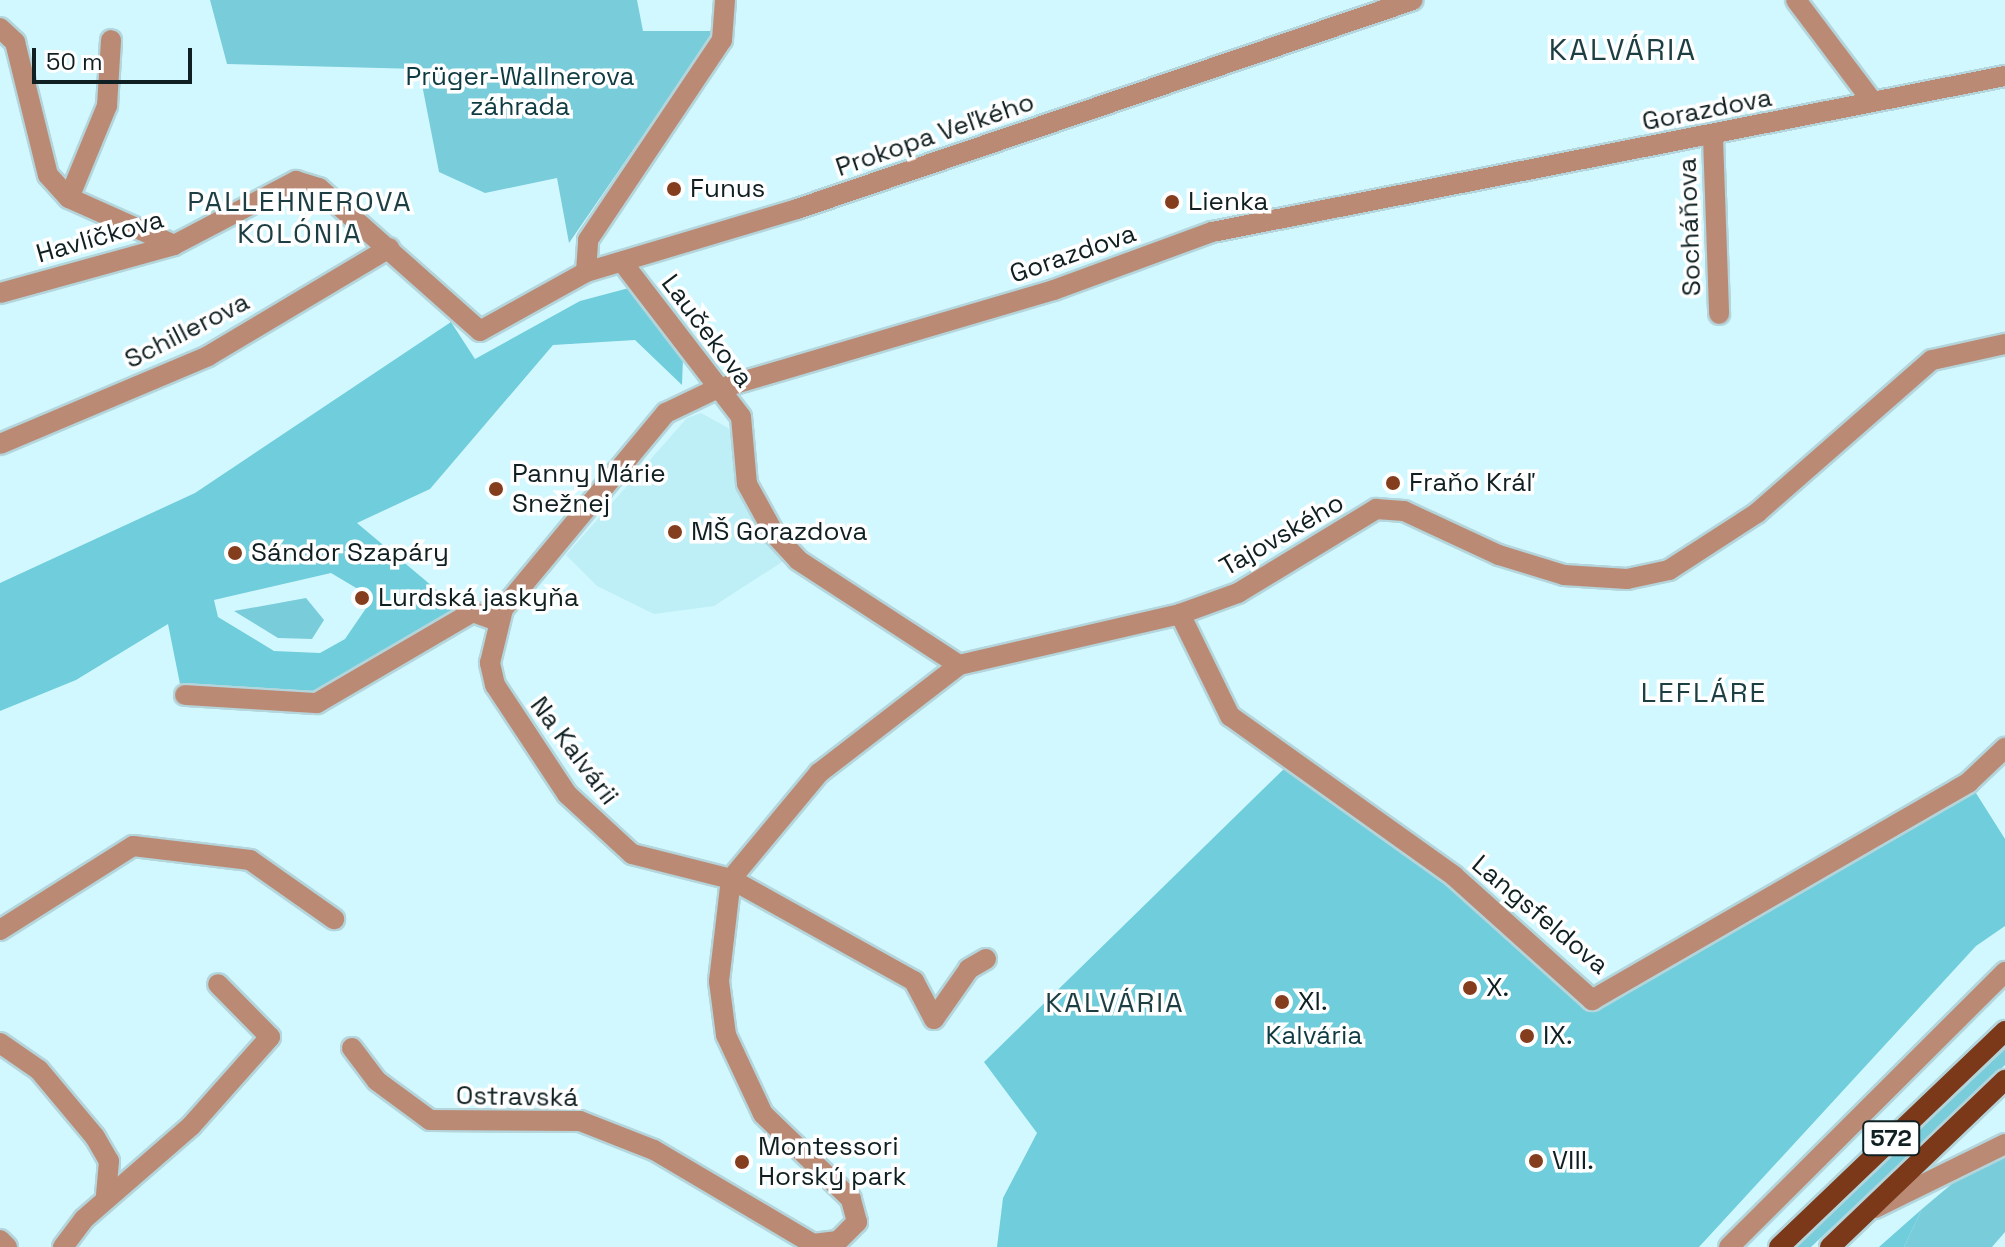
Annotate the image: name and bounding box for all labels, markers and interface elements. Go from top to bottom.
scale bar [36,32,196,82]
district label: KALVÁRIA [1549,32,1697,68]
text: 50 m [46,46,103,77]
park label: Prüger-Wallnerova záhrada [406,61,634,122]
street label: Gorazdova [1640,82,1774,138]
street label: Prokopa Veľkého [832,86,1038,184]
street label: Socháňova [1672,157,1708,297]
place label: Funus [690,173,765,205]
marker: Funus [665,180,683,198]
district label: PALLEHNEROVA KOLÓNIA [187,184,413,250]
place label: Lienka [1188,186,1269,218]
marker: Lienka [1163,193,1181,211]
street label: Havlíčkova [33,204,167,270]
street label: Gorazdova [1006,218,1140,290]
street label: Laučekova [654,268,760,394]
street label: Schillerova [120,286,254,376]
place label: Panny Márie Snežnej [512,458,666,520]
place label: Fraňo Kráľ [1409,467,1534,499]
marker: Fraňo Kráľ [1384,474,1402,492]
marker: Panny Márie Snežnej [487,480,505,498]
street label: Tajovského [1214,487,1350,583]
place label: MŠ Gorazdova [691,516,868,548]
marker: MŠ Gorazdova [666,523,684,541]
place label: Sándor Szapáry [251,537,449,569]
marker: Sándor Szapáry [226,544,244,562]
place label: Lurdská jaskyňa [378,582,579,614]
marker: Lurdská jaskyňa [353,589,371,607]
district label: LEFLÁRE [1641,675,1767,709]
street label: Na Kalvárii [523,691,625,811]
street label: Langsfeldova [1465,849,1615,981]
place label: X. [1486,972,1509,1004]
marker: X. [1461,979,1479,997]
district label: KALVÁRIA [1045,985,1185,1019]
place label: XI. [1298,986,1328,1018]
marker: XI. [1273,993,1291,1011]
park label: Kalvária [1266,1020,1362,1052]
place label: IX. [1543,1020,1573,1052]
marker: IX. [1518,1027,1536,1045]
street label: Ostravská [456,1080,578,1114]
road number: 572 [1861,1118,1921,1158]
place label: Montessori Horský park [758,1131,906,1192]
place label: VIII. [1552,1145,1594,1177]
marker: VIII. [1527,1152,1545,1170]
marker: Montessori Horský park [733,1153,751,1171]

